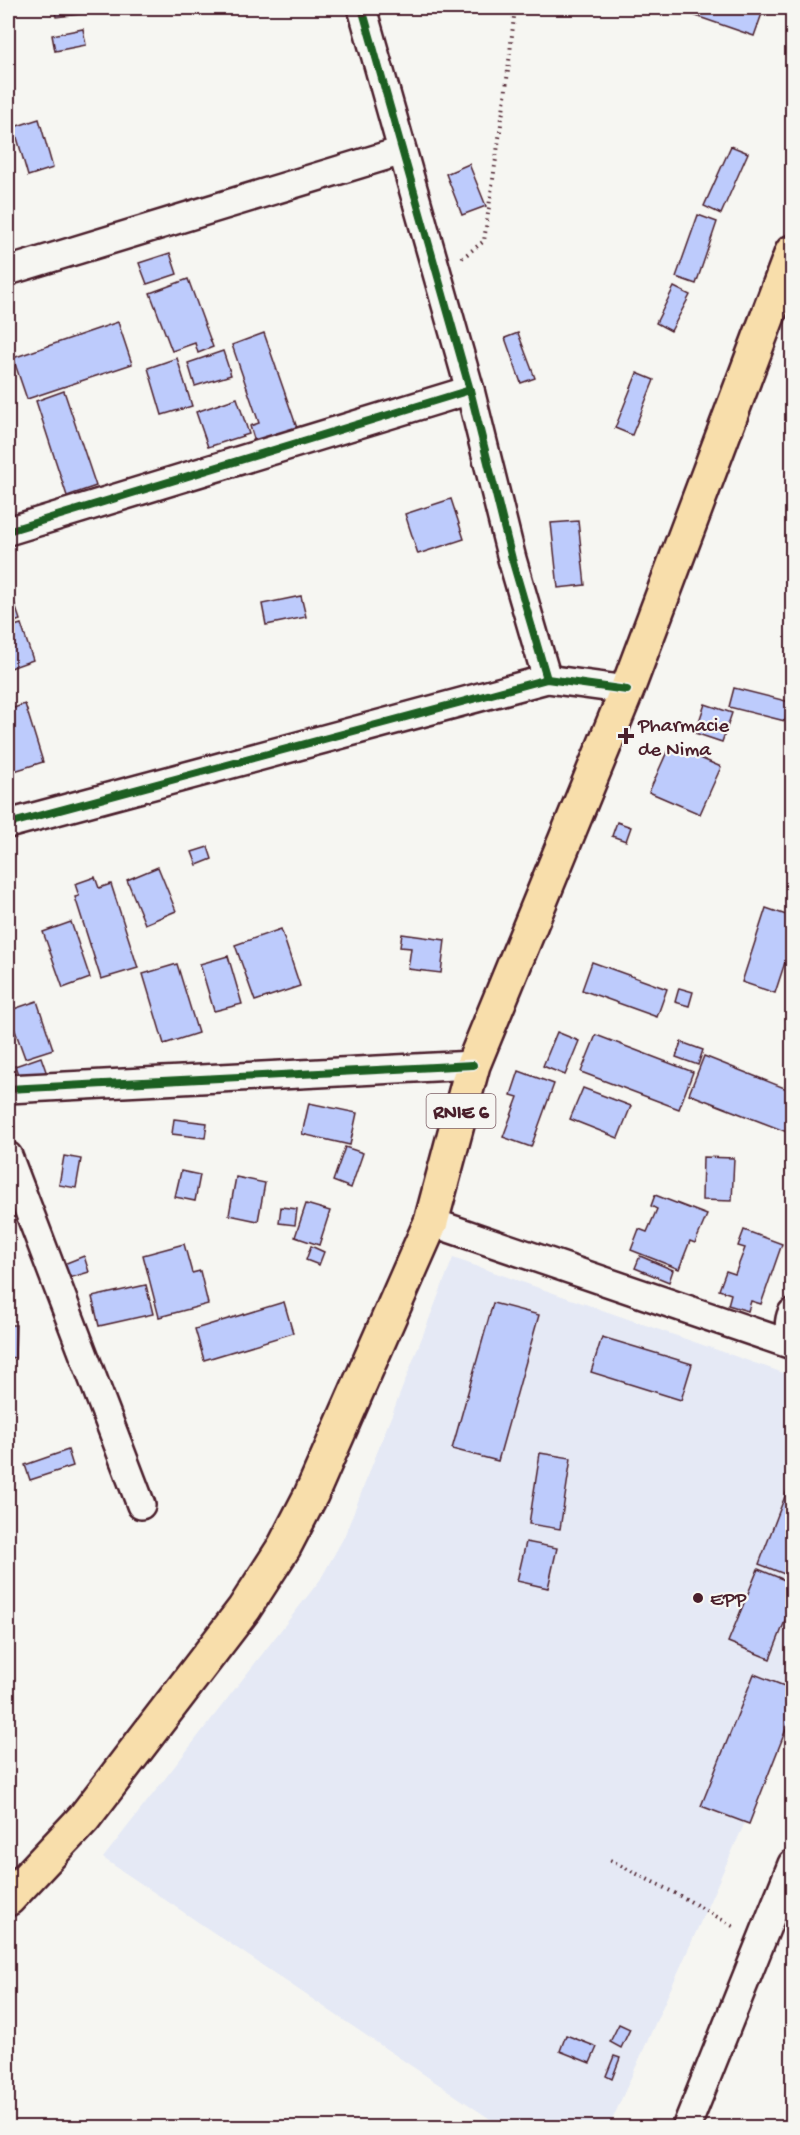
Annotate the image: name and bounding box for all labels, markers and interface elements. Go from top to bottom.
place label: Pharmacie de Nima [637,715,730,764]
marker: Pharmacie de Nima [619,729,633,743]
road number: RNIE 6 [426,1094,496,1128]
place label: EPP [710,1589,747,1614]
marker: EPP [691,1591,705,1605]

